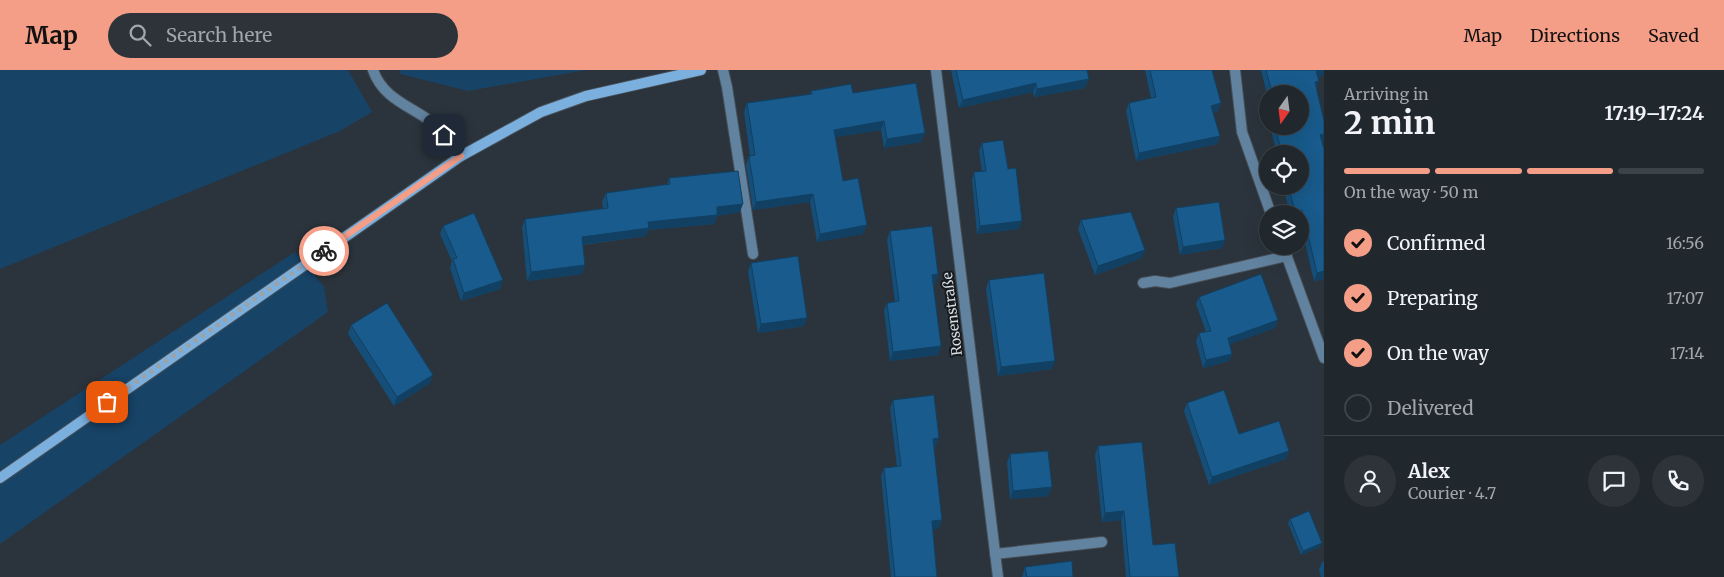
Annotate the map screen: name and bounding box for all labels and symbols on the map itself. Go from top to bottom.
north arrow [1259,85,1309,135]
pin [423,114,465,156]
courier [299,226,349,276]
street label: Rosenstraße [938,271,966,357]
pin [86,381,128,423]

